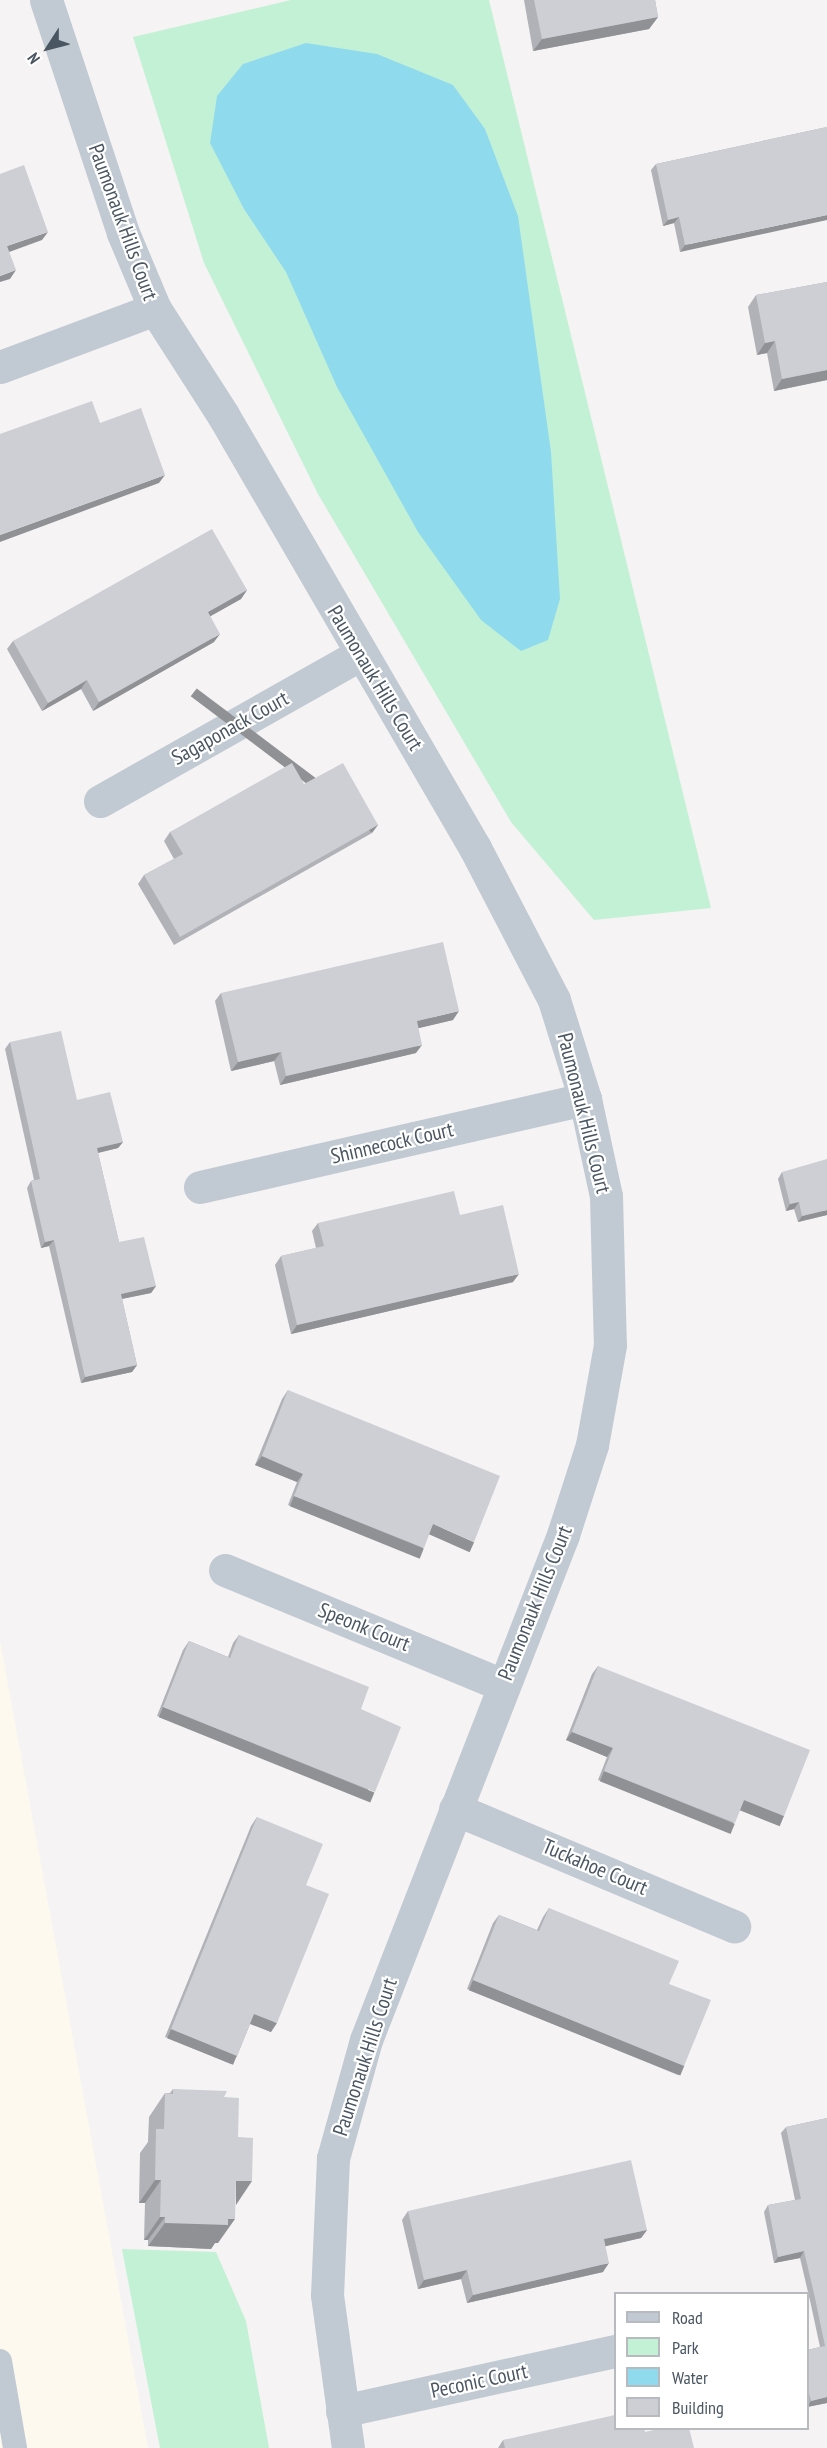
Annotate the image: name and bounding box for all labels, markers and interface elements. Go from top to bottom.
north arrow [18,18,78,78]
text: N [23,49,44,68]
street label: Paumonauk Hills Court [83,140,163,304]
street label: Paumonauk Hills Court [322,601,428,755]
street label: Sagaponack Court [167,685,293,771]
street label: Paumonauk Hills Court [552,1030,616,1196]
street label: Shinnecock Court [328,1117,456,1169]
street label: Paumonauk Hills Court [492,1522,578,1684]
street label: Speonk Court [314,1597,414,1657]
street label: Tuckahoe Court [539,1834,651,1900]
street label: Paumonauk Hills Court [328,1975,402,2139]
legend [614,2292,809,2430]
text: Road [672,2306,703,2329]
text: Park [672,2336,699,2359]
street label: Peconic Court [428,2358,530,2404]
text: Water [672,2366,708,2389]
text: Building [672,2396,724,2419]

